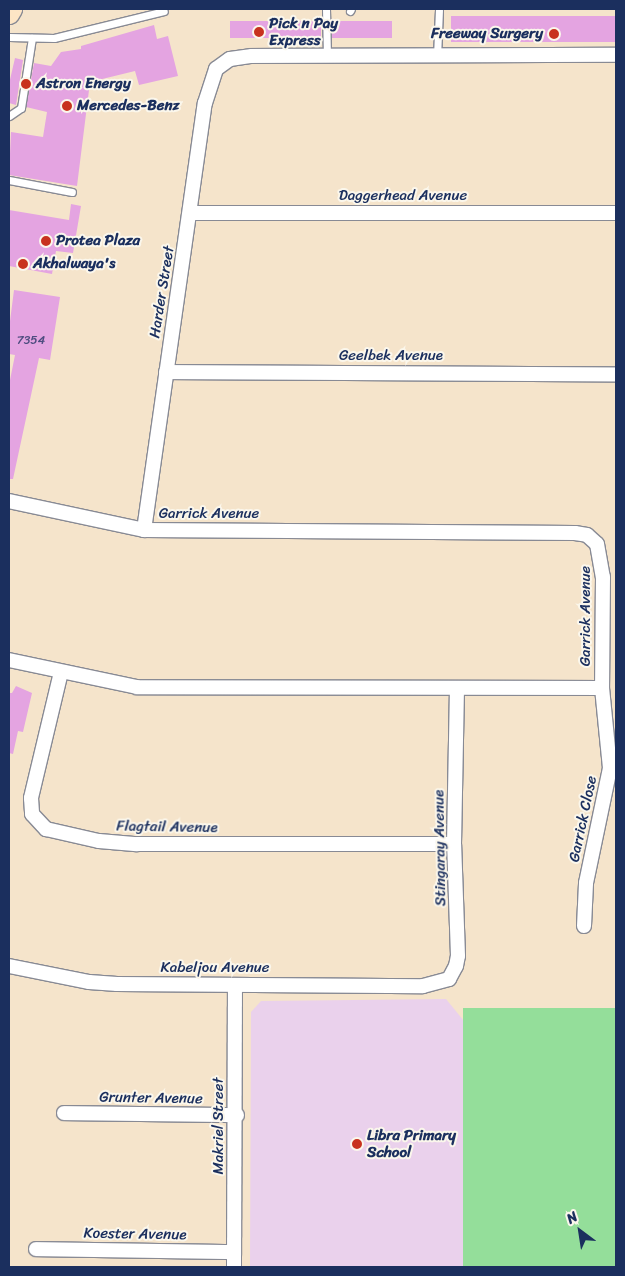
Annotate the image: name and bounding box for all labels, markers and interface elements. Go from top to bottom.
place label: Pick n Pay Express [269,14,338,49]
place label: Freeway Surgery [431,25,543,43]
marker: Pick n Pay Express [253,26,265,38]
marker: Freeway Surgery [547,27,561,41]
place label: Astron Energy [36,75,131,93]
marker: Astron Energy [20,78,32,90]
place label: Mercedes-Benz [77,97,180,115]
marker: Mercedes-Benz [61,100,73,112]
street label: Daggerhead Avenue [339,187,467,205]
place label: Protea Plaza [56,232,140,250]
marker: Protea Plaza [40,235,52,247]
street label: Harder Street [146,244,178,340]
place label: Akhalwaya's [33,255,115,273]
marker: Akhalwaya's [17,258,29,270]
house number: 7354 [17,334,45,348]
street label: Geelbek Avenue [339,347,443,365]
street label: Garrick Avenue [159,505,259,523]
street label: Garrick Avenue [577,566,595,666]
street label: Garrick Close [565,774,601,864]
street label: Stingaray Avenue [430,790,450,906]
street label: Flagtail Avenue [116,817,218,837]
street label: Kabeljou Avenue [161,959,269,977]
street label: Makriel Street [210,1077,228,1175]
street label: Grunter Avenue [99,1088,203,1108]
place label: Libra Primary School [367,1126,456,1161]
marker: Libra Primary School [351,1138,363,1150]
text: N [561,1205,583,1231]
north arrow [555,1206,605,1256]
street label: Koester Avenue [83,1224,187,1244]

